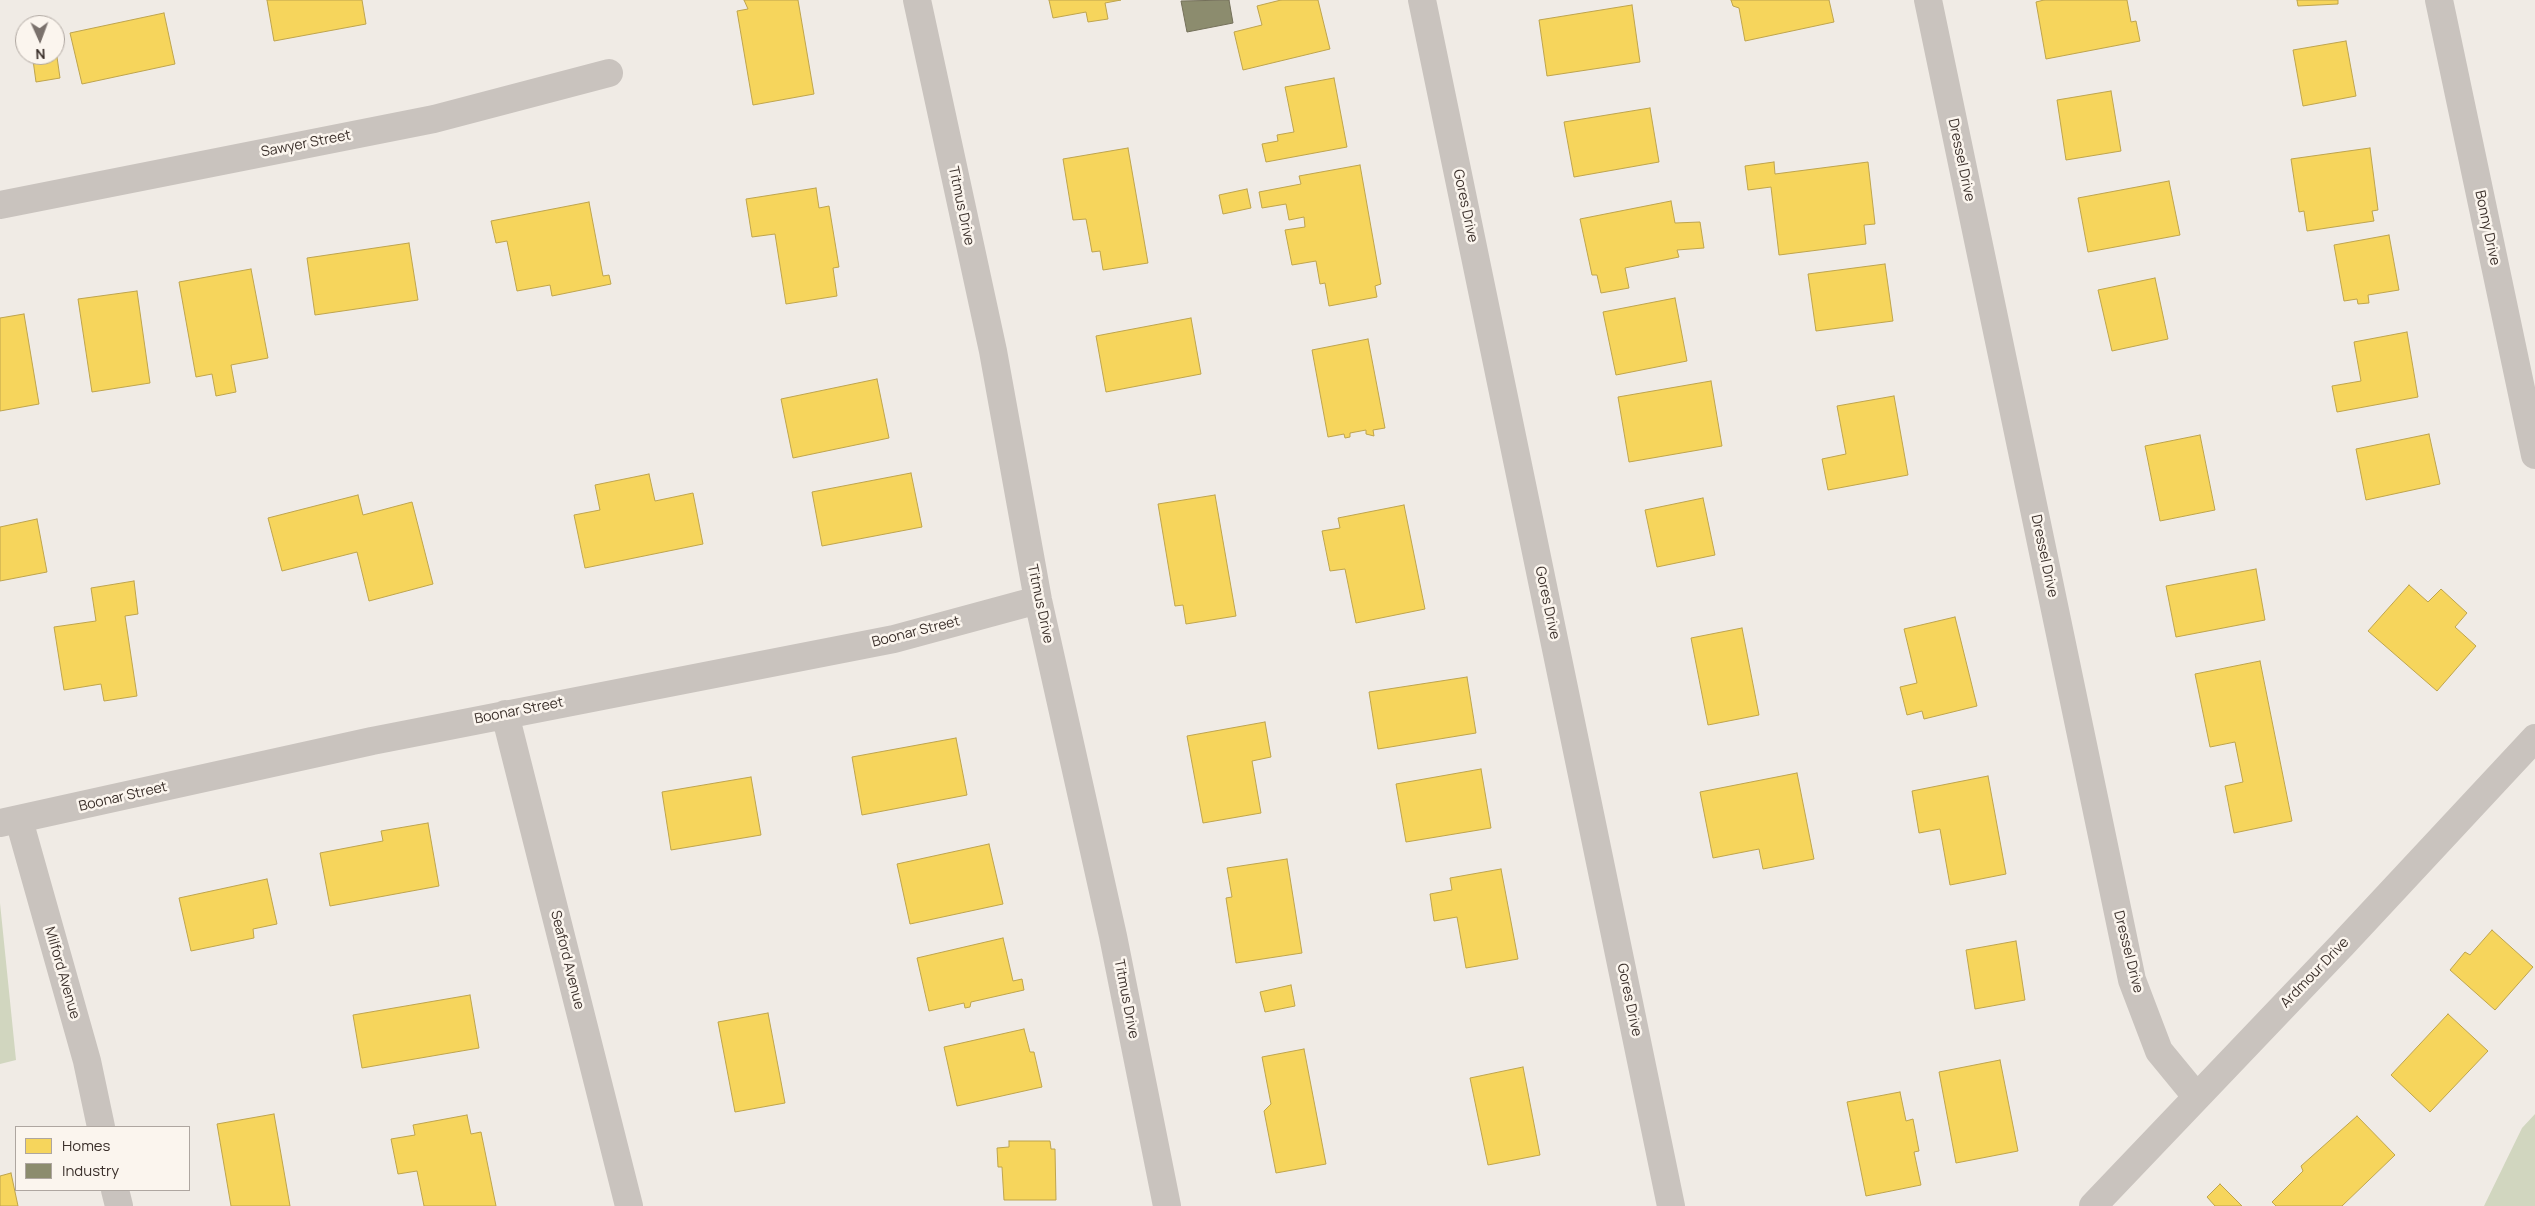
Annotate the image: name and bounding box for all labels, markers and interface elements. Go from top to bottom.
north arrow [15,15,65,65]
text: N [35,45,46,64]
street label: Dressel Drive [1944,117,1978,203]
street label: Sawyer Street [260,127,352,161]
street label: Titmus Drive [944,165,978,247]
street label: Gores Drive [1449,168,1481,244]
street label: Bonny Drive [2471,189,2503,267]
street label: Dressel Drive [2027,513,2061,599]
street label: Titmus Drive [1023,563,1057,645]
street label: Gores Drive [1531,565,1563,641]
street label: Boonar Street [870,613,962,651]
street label: Boonar Street [473,694,565,728]
street label: Boonar Street [77,779,169,815]
street label: Seaford Avenue [547,909,587,1011]
street label: Dressel Drive [2110,909,2146,995]
street label: Milford Avenue [41,925,83,1021]
street label: Ardmour Drive [2277,934,2353,1012]
street label: Titmus Drive [1110,958,1142,1040]
street label: Gores Drive [1613,962,1645,1038]
legend [15,1126,190,1191]
text: Homes [62,1135,110,1156]
text: Industry [62,1160,119,1181]

